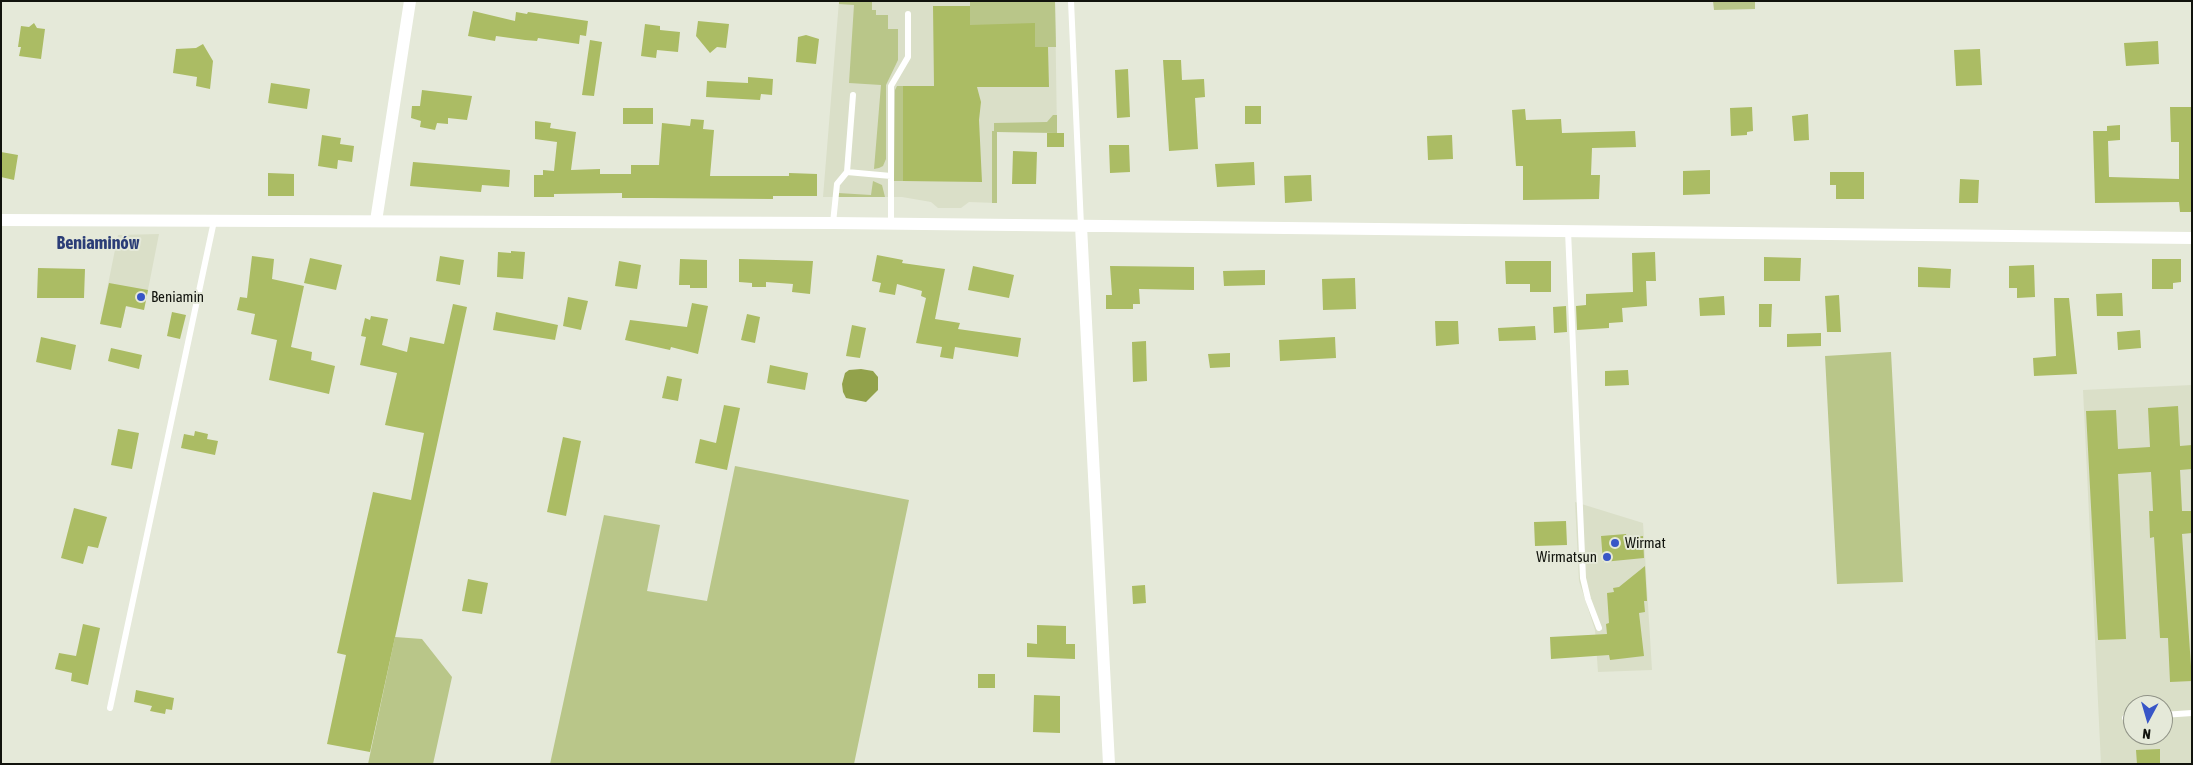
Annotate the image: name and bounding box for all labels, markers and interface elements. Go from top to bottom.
district label: Beniaminów [57,232,139,254]
place label: Beniamin [151,288,204,306]
marker: Beniamin [135,291,147,303]
place label: Wirmat [1625,534,1666,552]
marker: Wirmat [1609,537,1621,549]
place label: Wirmatsun [1536,548,1597,566]
marker: Wirmatsun [1601,551,1613,563]
north arrow [2123,695,2173,745]
text: N [2142,726,2151,742]

